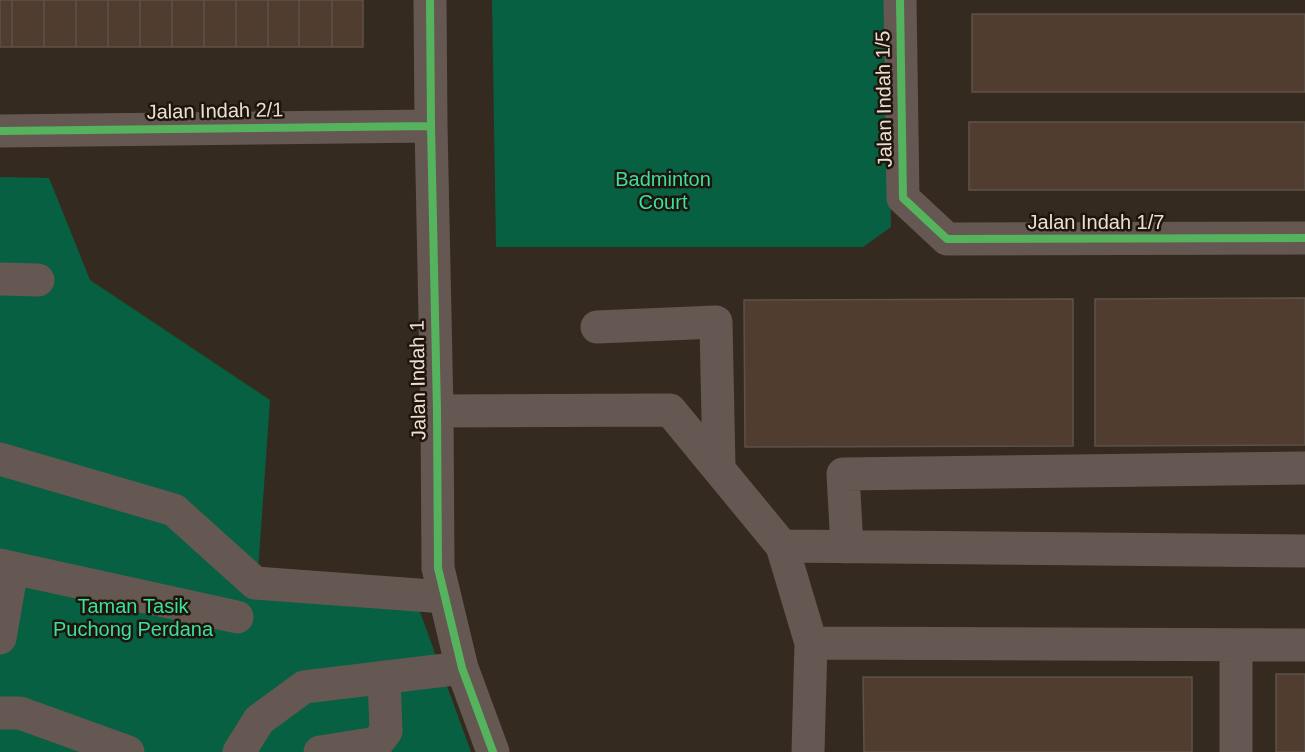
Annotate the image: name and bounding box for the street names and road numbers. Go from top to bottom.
street label: Jalan Indah 1/5 [872,30,898,168]
street label: Jalan Indah 2/1 [146,99,284,125]
street label: Jalan Indah 1/7 [1028,211,1164,235]
street label: Jalan Indah 1 [406,320,432,440]

